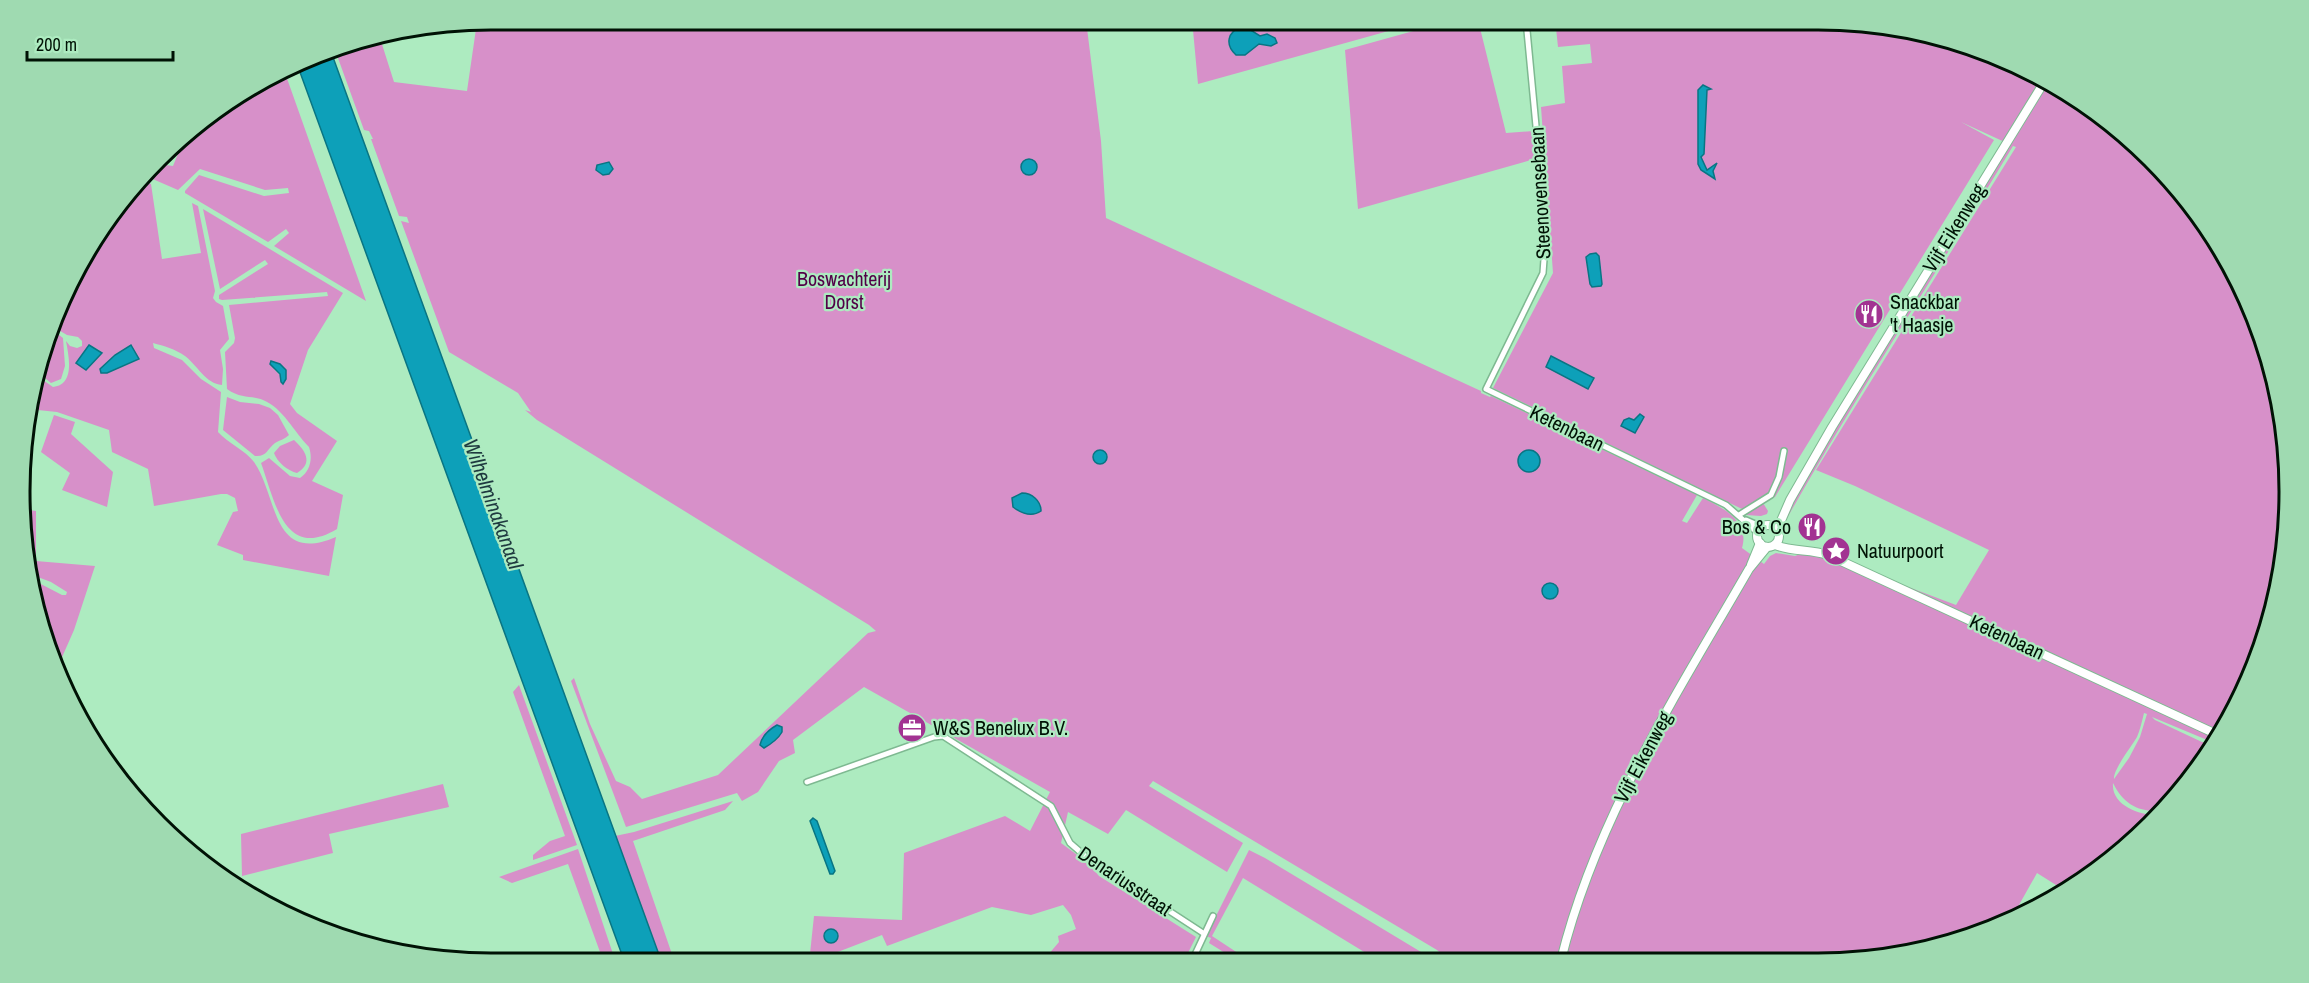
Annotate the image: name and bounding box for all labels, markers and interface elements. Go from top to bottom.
scale bar [27,24,172,62]
text: 200 m [36,32,77,57]
street label: Steenovensebaan [1523,126,1556,260]
street label: Vijf Eikenweg [1916,178,1992,277]
park label: Boswachterij Dorst [797,265,891,315]
place label: Snackbar 't Haasje [1890,288,1960,338]
restaurant icon: Snackbar 't Haasje [1853,298,1885,330]
street label: Ketenbaan [1526,398,1609,457]
water label: Wilhelminakanaal [457,435,531,574]
restaurant icon: Bos & Co [1796,511,1828,543]
place label: Bos & Co [1722,513,1791,540]
place icon: Natuurpoort [1820,535,1852,567]
place label: Natuurpoort [1857,537,1944,564]
street label: Ketenbaan [1966,608,2049,666]
street label: Vijf Eikenweg [1607,706,1678,807]
office icon: W&S Benelux B.V. [896,712,928,744]
place label: W&S Benelux B.V. [933,714,1068,741]
street label: Denariusstraat [1073,839,1178,922]

